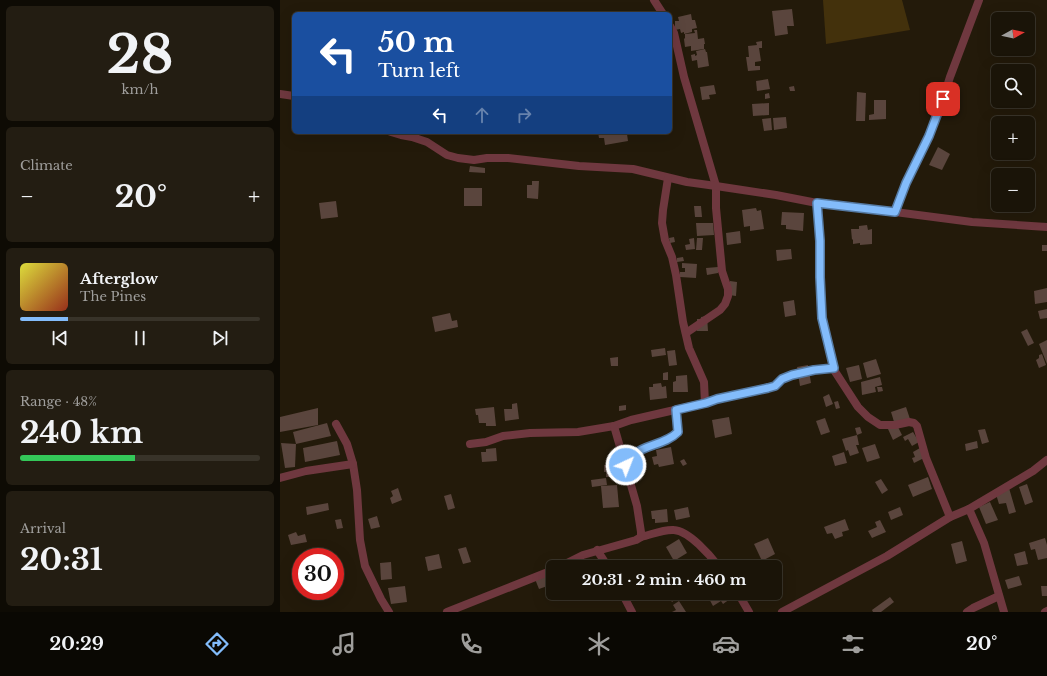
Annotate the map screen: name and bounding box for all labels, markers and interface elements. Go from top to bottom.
north arrow [991,12,1035,56]
map controls [991,12,1035,212]
text: 28 [107,23,173,87]
text: 50 m [378,25,454,60]
icon: left [312,28,364,80]
text: Turn left [378,60,460,82]
button: search [991,64,1035,108]
text: km/h [122,81,158,98]
pin [926,82,960,116]
icon: arrive [932,88,954,110]
icon: left [429,104,451,126]
icon: ahead [471,104,493,126]
icon: right [513,104,535,126]
button: + [991,116,1035,160]
text: Climate [20,157,73,174]
button: − [991,168,1035,212]
text: 20° [115,178,167,215]
text: − [20,183,34,210]
text: + [248,183,260,210]
text: Afterglow [80,269,158,288]
text: The Pines [80,288,146,305]
icon: previous [49,327,71,349]
icon: pause [129,327,151,349]
icon: next [209,327,231,349]
text: Range · 48% [20,393,97,410]
text: 240 km [20,414,143,451]
position arrow [605,444,647,486]
text: Arrival [20,520,66,537]
text: 20:31 [20,541,103,578]
speed limit sign: 30 [292,548,344,600]
text: 20:31 · 2 min · 460 m [582,570,746,589]
icon: directions [203,630,231,658]
icon: music [330,630,358,658]
icon: phone [457,630,485,658]
icon: climate [585,630,613,658]
icon: car [712,630,740,658]
icon: filters [839,630,867,658]
text: 20:29 [50,633,104,655]
text: 20° [966,633,997,655]

